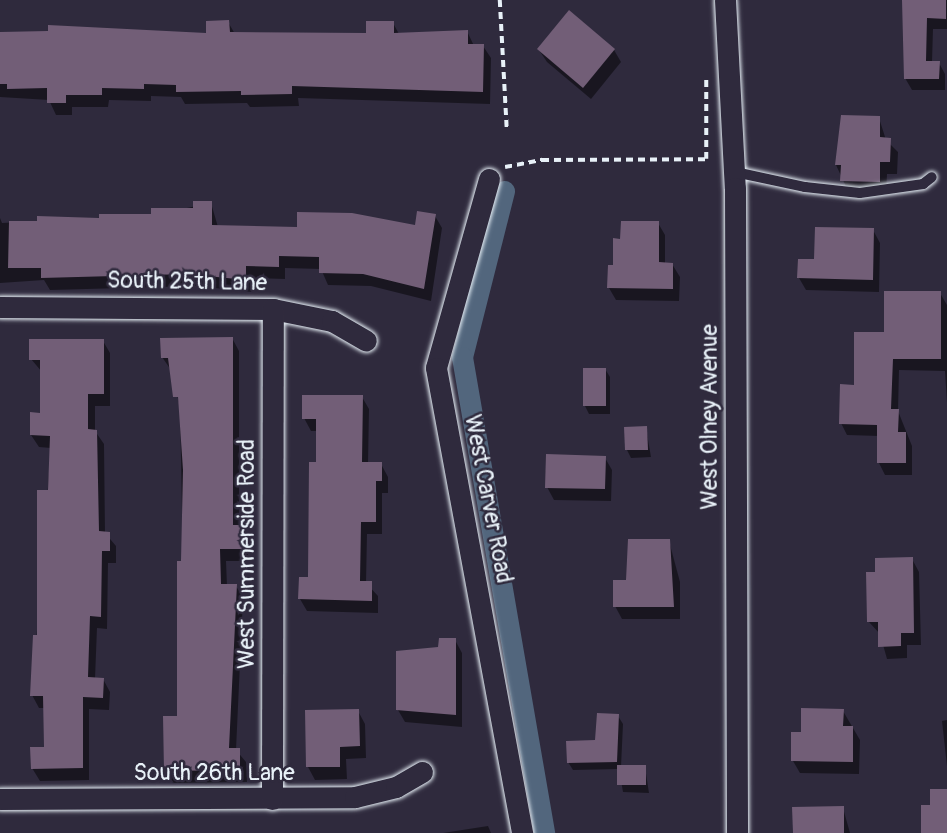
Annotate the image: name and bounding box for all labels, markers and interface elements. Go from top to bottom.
street label: South 25th Lane [107,267,267,297]
street label: West Olney Avenue [696,324,724,510]
street label: West Carver Road [458,412,518,586]
street label: West Summerside Road [233,439,261,669]
street label: South 26th Lane [134,759,294,787]

